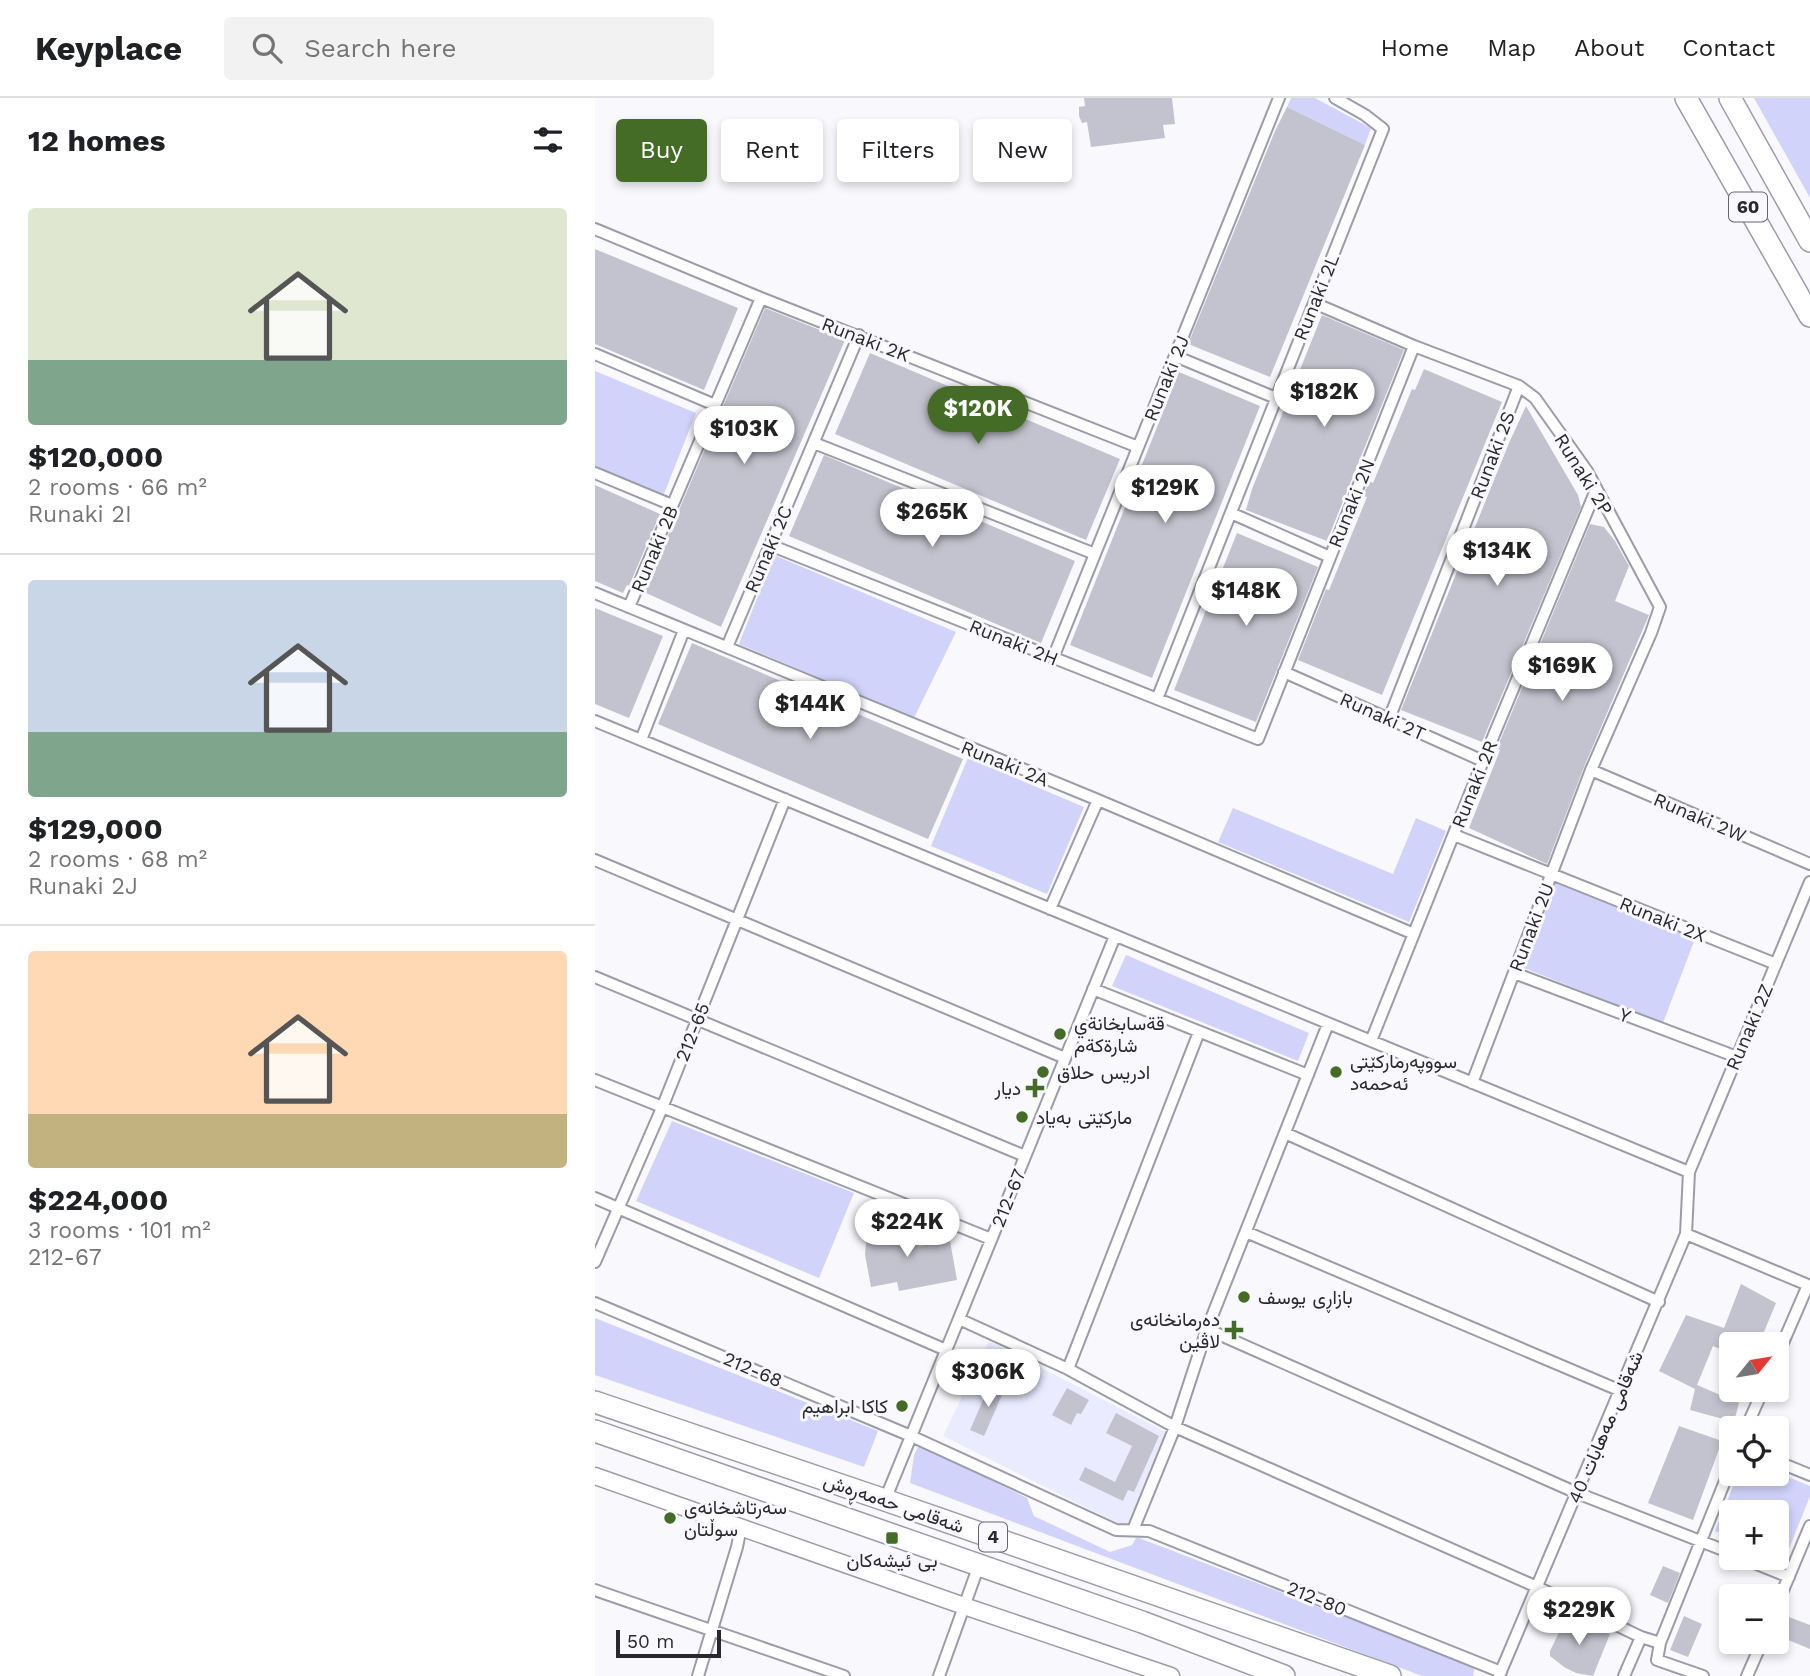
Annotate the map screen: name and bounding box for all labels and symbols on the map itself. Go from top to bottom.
road number: 60 [1729,192,1767,222]
street label: Runaki 2L [1289,250,1344,344]
street label: Runaki 2K [819,312,913,367]
street label: Runaki 2J [1139,332,1194,425]
pin: $182K [1275,370,1373,429]
pin: $120K [929,386,1027,446]
pin: $103K [695,406,793,466]
street label: Runaki 2S [1465,408,1520,502]
street label: Runaki 2P [1550,429,1618,519]
street label: Runaki 2N [1323,455,1380,551]
pin: $129K [1116,466,1214,525]
pin: $265K [883,490,981,549]
street label: Runaki 2B [626,502,683,596]
street label: Runaki 2C [740,502,797,597]
pin: $134K [1448,528,1546,588]
pin: $148K [1197,568,1295,628]
street label: Runaki 2H [966,614,1062,671]
pin: $169K [1513,644,1611,703]
pin: $144K [761,682,859,741]
street label: Runaki 2T [1336,687,1429,746]
street label: Runaki 2A [958,735,1052,792]
street label: Runaki 2R [1446,737,1502,831]
street label: Runaki 2W [1650,788,1750,847]
street label: Runaki 2U [1504,879,1559,975]
street label: Runaki 2X [1616,892,1710,947]
street label: Runaki 2Z [1721,980,1778,1074]
street label: 212-65 [670,999,715,1065]
street label: Y [1616,1003,1634,1028]
place label: قةسابخانةي شارةكةم [1074,1012,1165,1058]
marker: قةسابخانةي شارةكةم [1052,1026,1068,1042]
place label: سووپەرمارکێتی ئەحمەد [1350,1050,1457,1095]
place label: ادريس حلاق [1057,1061,1150,1084]
marker: ادريس حلاق [1035,1064,1051,1080]
marker: سووپەرمارکێتی ئەحمەد [1328,1064,1344,1080]
place label: ديار [994,1077,1021,1100]
marker: ديار [1027,1080,1043,1096]
place label: مارکێتی بەیاد [1036,1106,1132,1129]
marker: مارکێتی بەیاد [1014,1109,1030,1125]
street label: 212-67 [986,1166,1031,1231]
pin: $224K [858,1200,956,1259]
place label: بازاڕی یوسف [1258,1286,1353,1313]
marker: بازاڕی یوسف [1236,1289,1252,1305]
place label: دەرمانخانەی لاڤین [1130,1308,1220,1353]
marker: دەرمانخانەی لاڤین [1226,1322,1242,1338]
north arrow [1719,1332,1789,1402]
street label: 212-68 [720,1347,786,1392]
street label: شەقامی مەهابات 40 [1563,1348,1648,1507]
pin: $306K [939,1350,1037,1409]
place label: کاکا ابراهيم [802,1395,888,1419]
marker: کاکا ابراهيم [894,1398,910,1414]
street label: شەقامی حەمەڕەش [819,1469,967,1542]
place label: سەرتاشخانەی سوڵتان [684,1496,787,1541]
marker: سەرتاشخانەی سوڵتان [662,1510,678,1526]
road number: 4 [979,1522,1007,1552]
marker: بی ئیشەکان [884,1530,900,1546]
place label: بی ئیشەکان [846,1549,938,1572]
street label: 212-80 [1284,1576,1350,1621]
pin: $229K [1530,1588,1628,1647]
scale bar [616,1627,721,1659]

